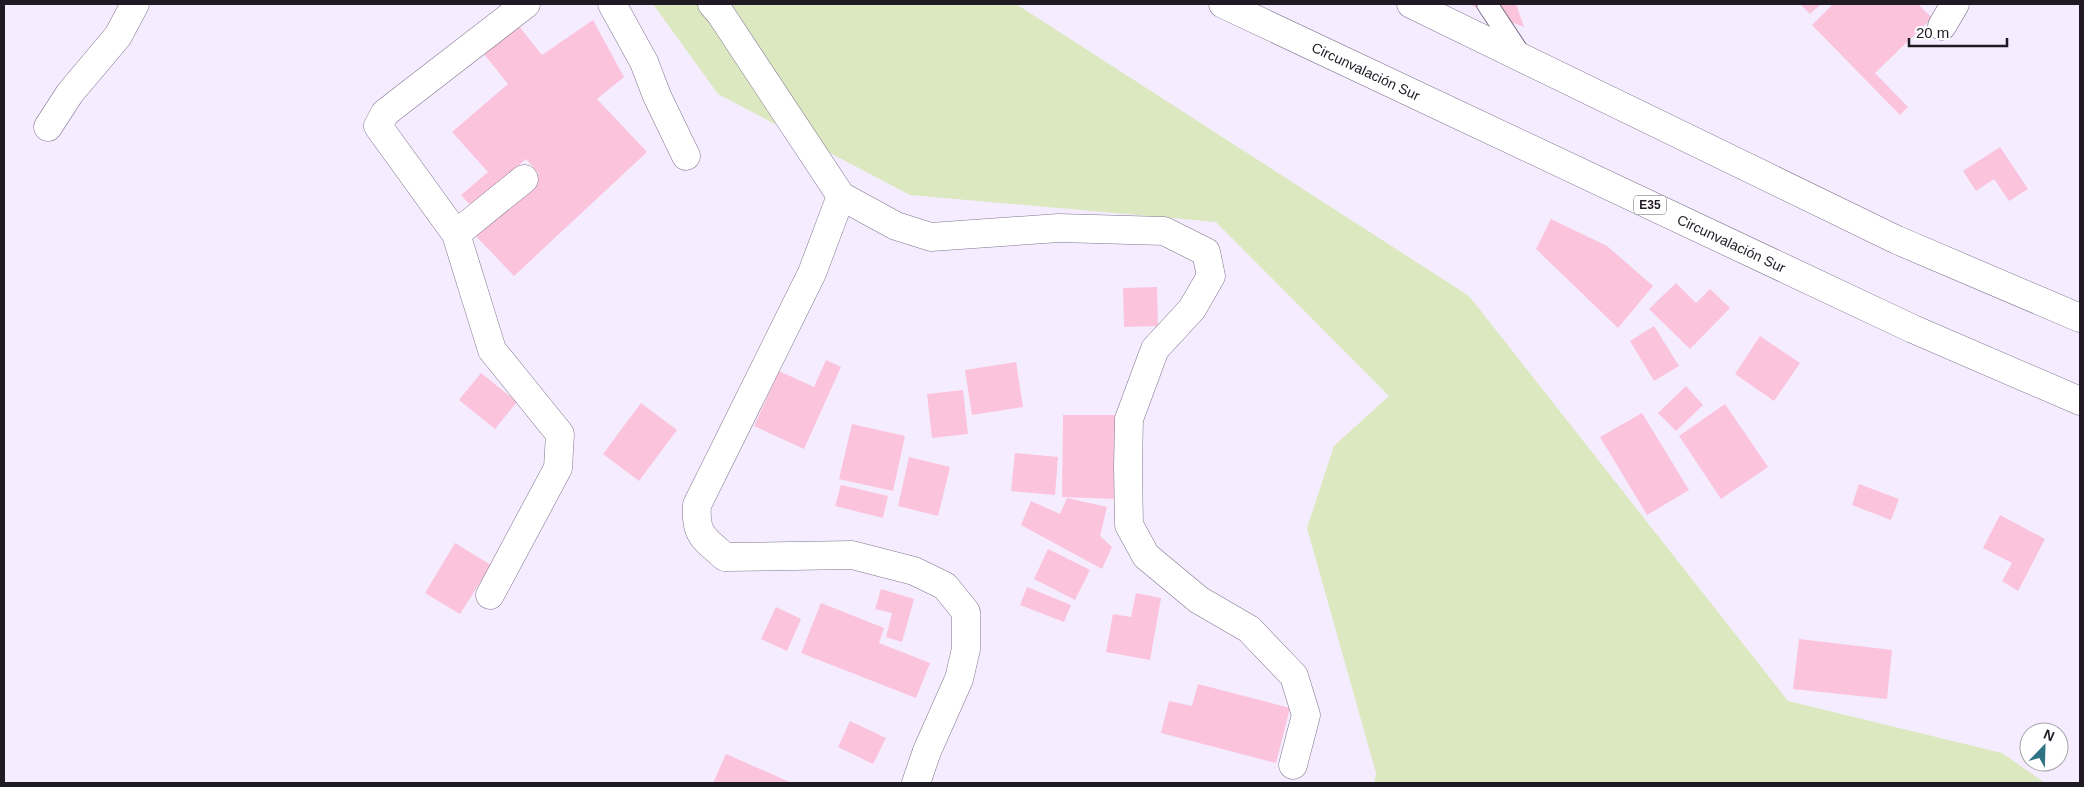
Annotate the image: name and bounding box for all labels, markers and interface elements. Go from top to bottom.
scale bar [1909,15,2006,47]
text: 20 m [1916,24,1949,41]
street label: Circunvalación Sur [1309,39,1423,104]
road number: E35 [1634,196,1666,214]
street label: Circunvalación Sur [1675,211,1788,276]
north arrow [2019,722,2069,772]
text: N [2041,726,2057,744]

